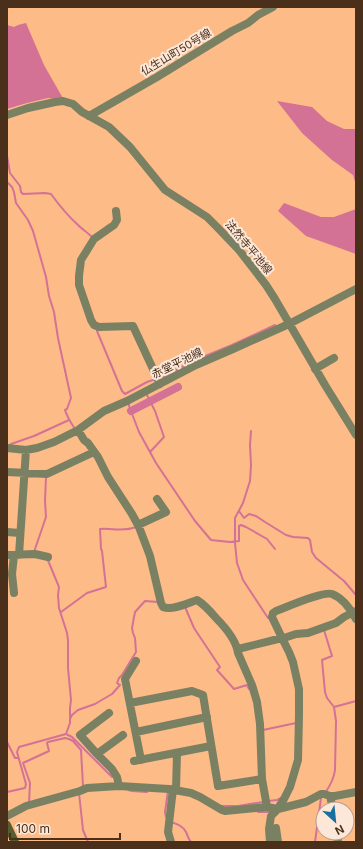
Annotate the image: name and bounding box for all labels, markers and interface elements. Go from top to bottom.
street label: 仏生山町50号線 [138,25,214,79]
street label: 法然寺平池線 [222,217,276,277]
street label: 赤堂平池線 [149,345,205,381]
north arrow [315,801,355,841]
scale bar [10,815,120,841]
text: 100 m [16,821,50,836]
text: N [333,822,346,838]

